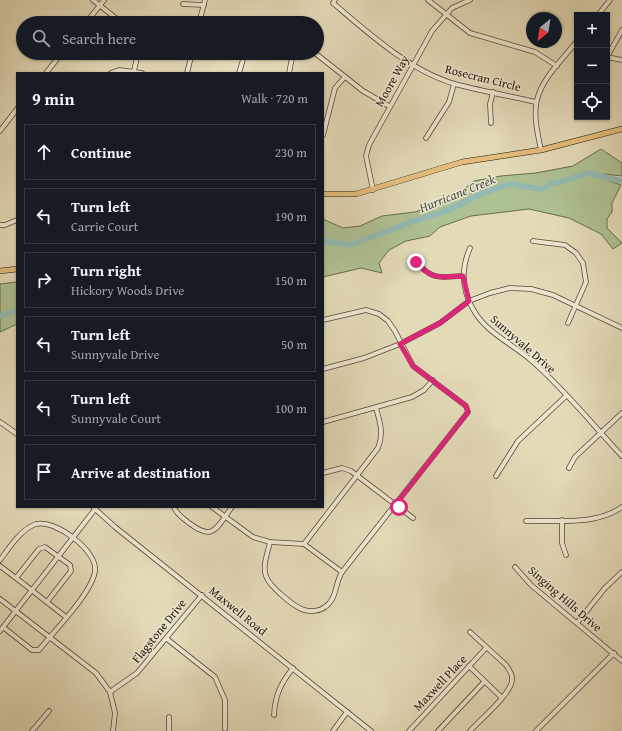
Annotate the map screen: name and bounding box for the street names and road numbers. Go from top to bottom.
street label: Moore Way [370,52,413,110]
street label: Rosecran Circle [444,60,523,95]
street label: Sunnyvale Drive [487,310,560,377]
street label: Singing Hills Drive [525,562,606,636]
street label: Maxwell Road [206,582,271,640]
street label: Flagstone Drive [127,595,190,666]
street label: Maxwell Place [409,651,470,715]

